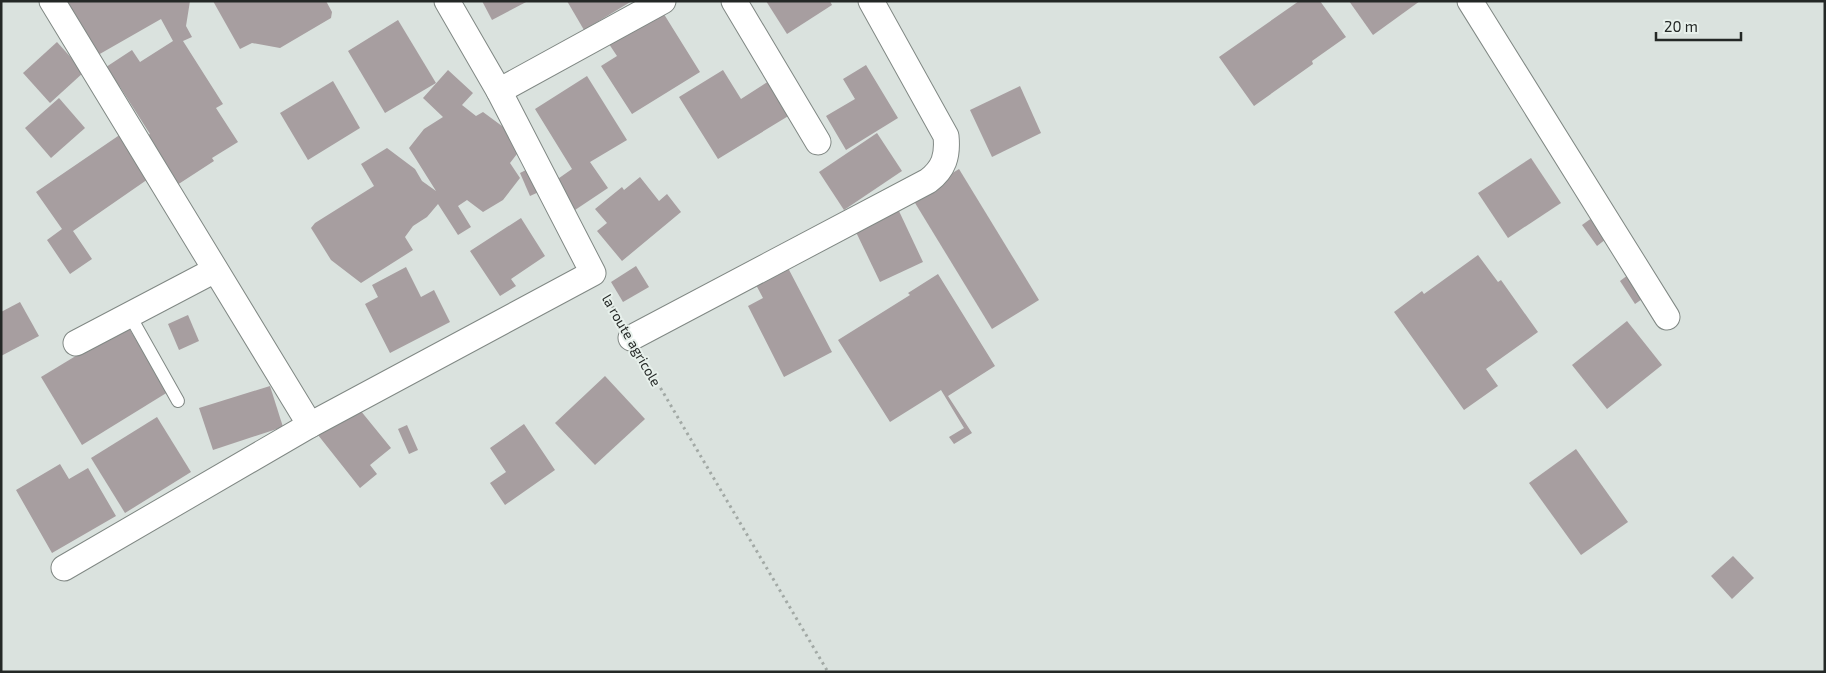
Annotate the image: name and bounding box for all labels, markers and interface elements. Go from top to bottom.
scale bar [1656,10,1741,42]
text: 20 m [1664,17,1698,35]
street label: la route agricole [599,291,665,389]

